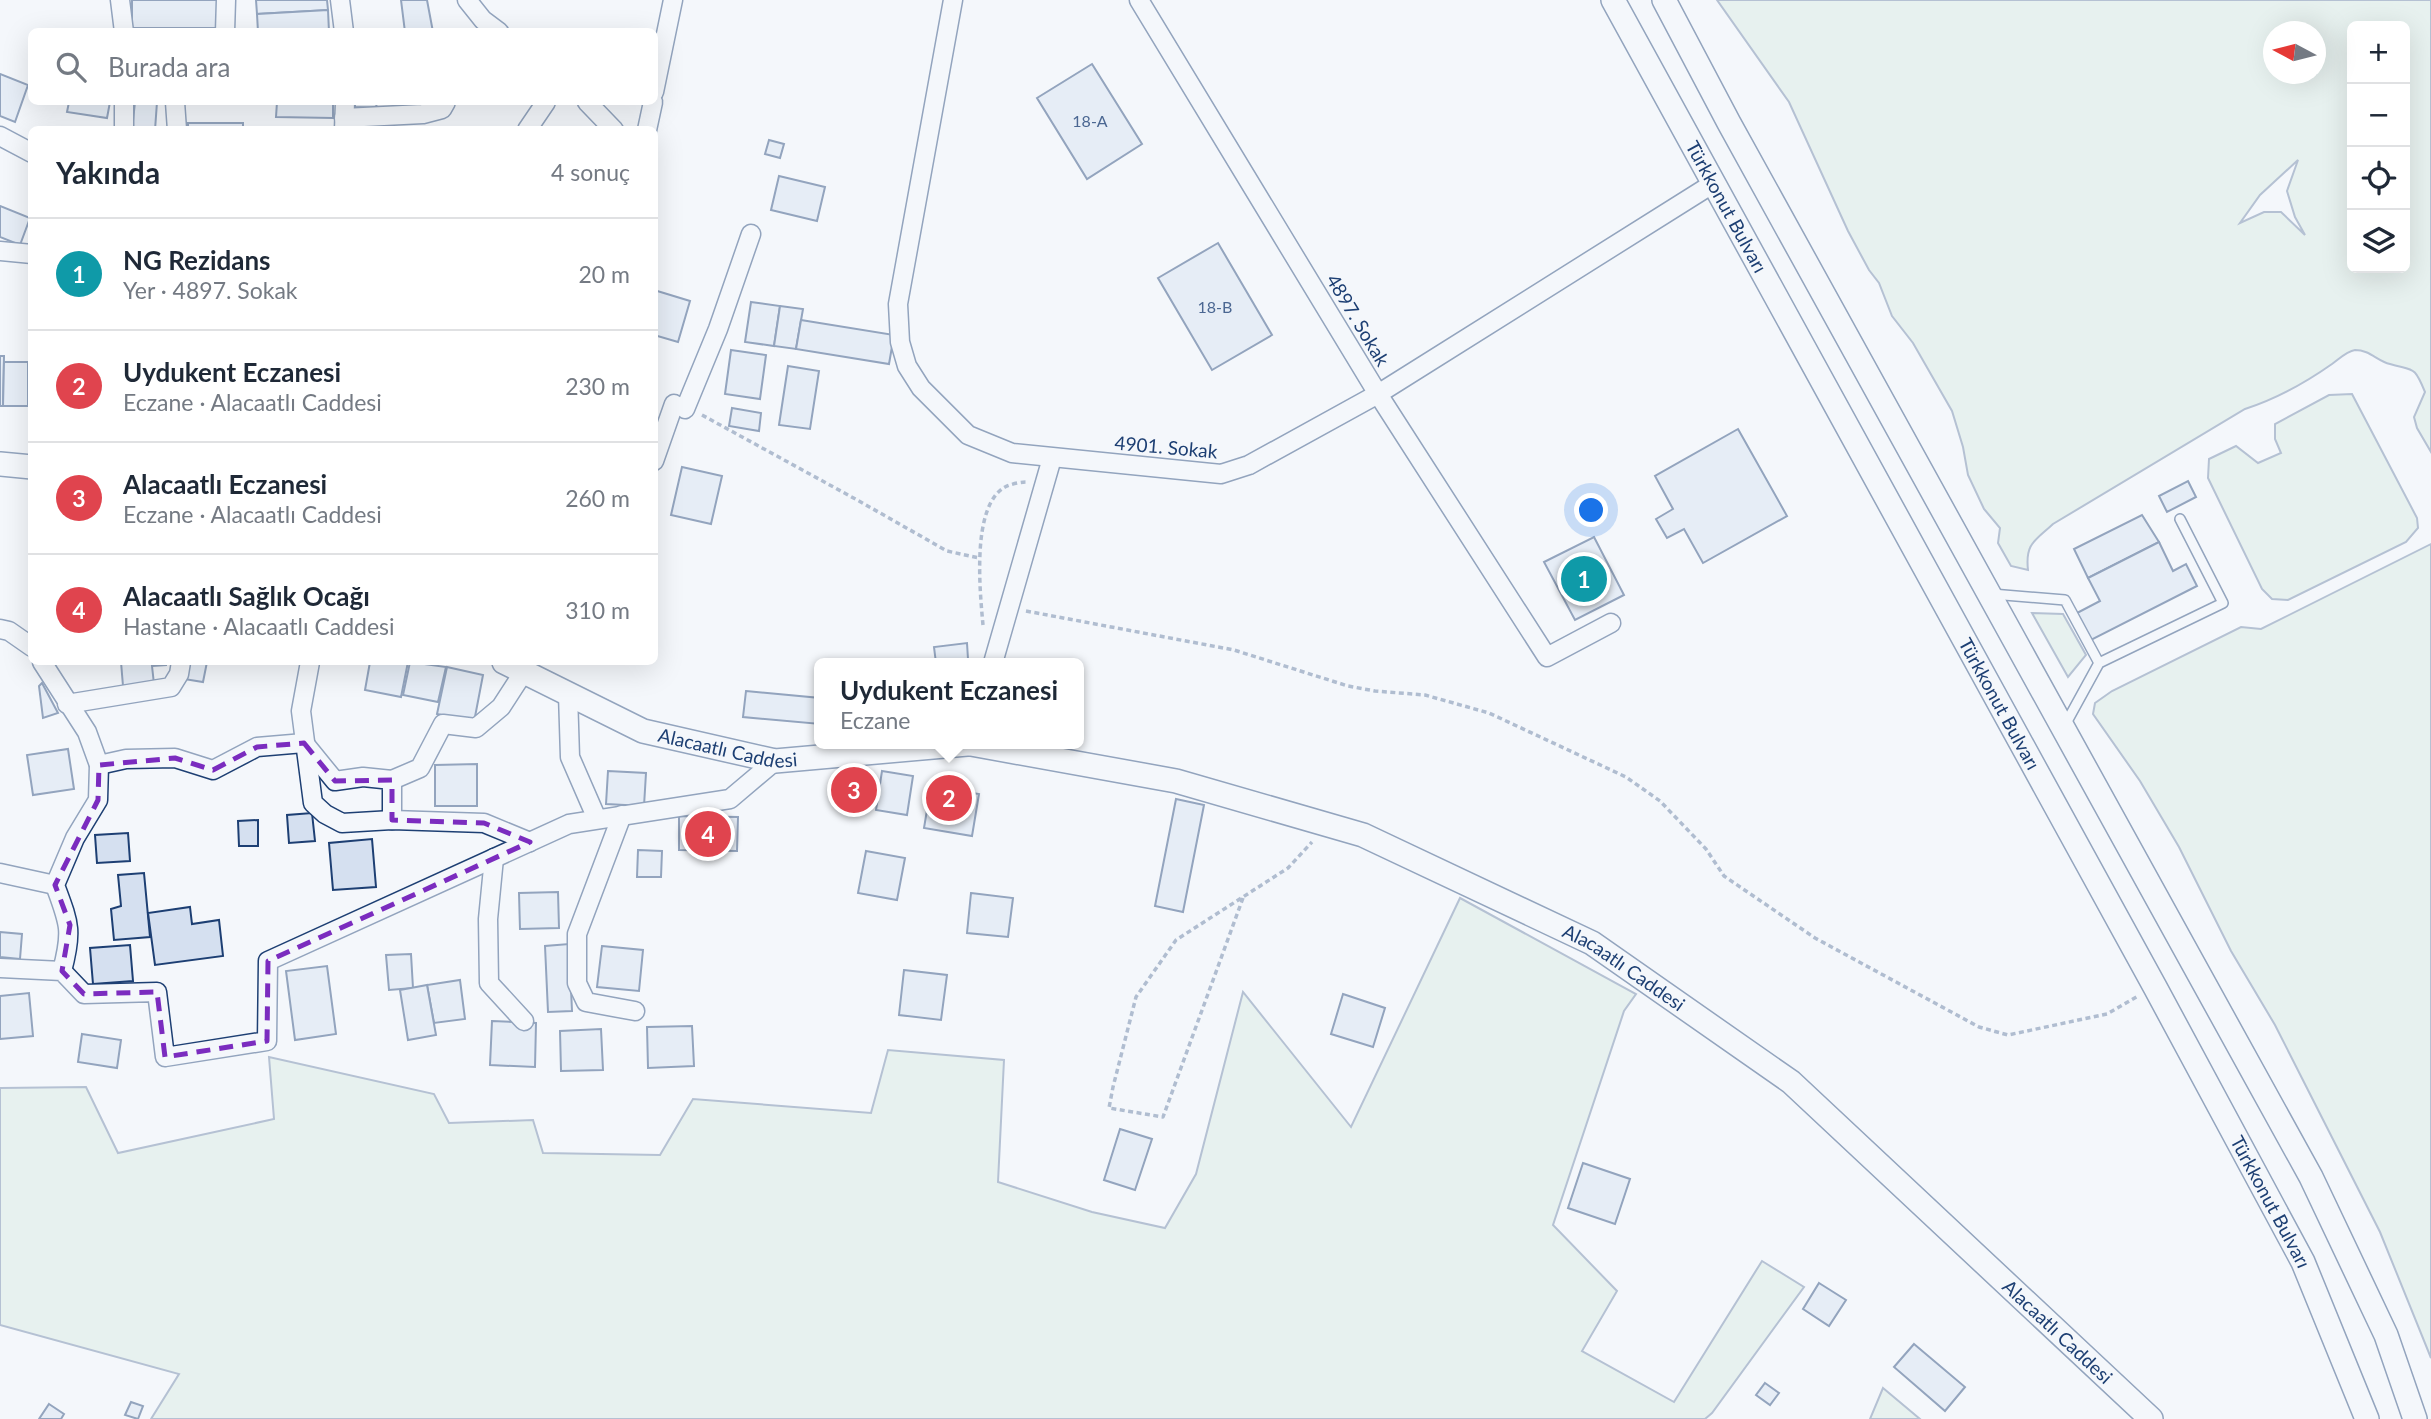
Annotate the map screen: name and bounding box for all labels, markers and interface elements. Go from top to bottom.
north arrow [2263,21,2326,84]
map controls [2347,21,2410,273]
button: + [2347,21,2410,84]
search box [28,28,658,105]
icon: search [52,48,90,86]
text: Burada ara [108,51,230,83]
button: − [2347,84,2410,147]
house number: 18-A [1072,111,1108,130]
street label: Türkkonut Bulvarı [1682,137,1772,277]
button: locate [2347,147,2410,210]
text: Yakında [56,154,160,190]
text: 4 sonuç [551,158,630,186]
button: layers [2347,210,2410,273]
text: NG Rezidans [123,244,271,276]
text: 1 [72,260,86,288]
text: 20 m [579,260,630,288]
street label: 4897. Sokak [1322,270,1395,370]
text: Yer · 4897. Sokak [123,276,298,304]
house number: 18-B [1198,297,1232,316]
text: Uydukent Eczanesi [123,356,341,388]
text: 2 [72,372,86,400]
text: 230 m [565,372,630,400]
text: Eczane · Alacaatlı Caddesi [123,388,382,416]
street label: 4901. Sokak [1114,431,1219,462]
text: Alacaatlı Eczanesi [123,468,327,500]
text: 3 [72,484,86,512]
text: 260 m [565,484,630,512]
your location [1574,493,1608,527]
text: Eczane · Alacaatlı Caddesi [123,500,382,528]
pin: 1 [1561,553,1607,605]
text: Alacaatlı Sağlık Ocağı [123,580,370,612]
text: 4 [72,596,86,624]
text: 310 m [565,596,630,624]
text: Hastane · Alacaatlı Caddesi [123,612,395,640]
street label: Türkkonut Bulvarı [1955,634,2045,774]
popup [814,658,1084,749]
text: Uydukent Eczanesi [840,674,1058,706]
text: Eczane [840,706,910,734]
street label: Alacaatlı Caddesi [656,723,798,772]
pin: 3 [831,764,877,816]
pin: 2 [926,772,972,824]
pin: 4 [685,808,731,860]
street label: Alacaatlı Caddesi [1559,919,1690,1015]
street label: Türkkonut Bulvarı [2226,1131,2316,1271]
street label: Alacaatlı Caddesi [1998,1274,2117,1388]

